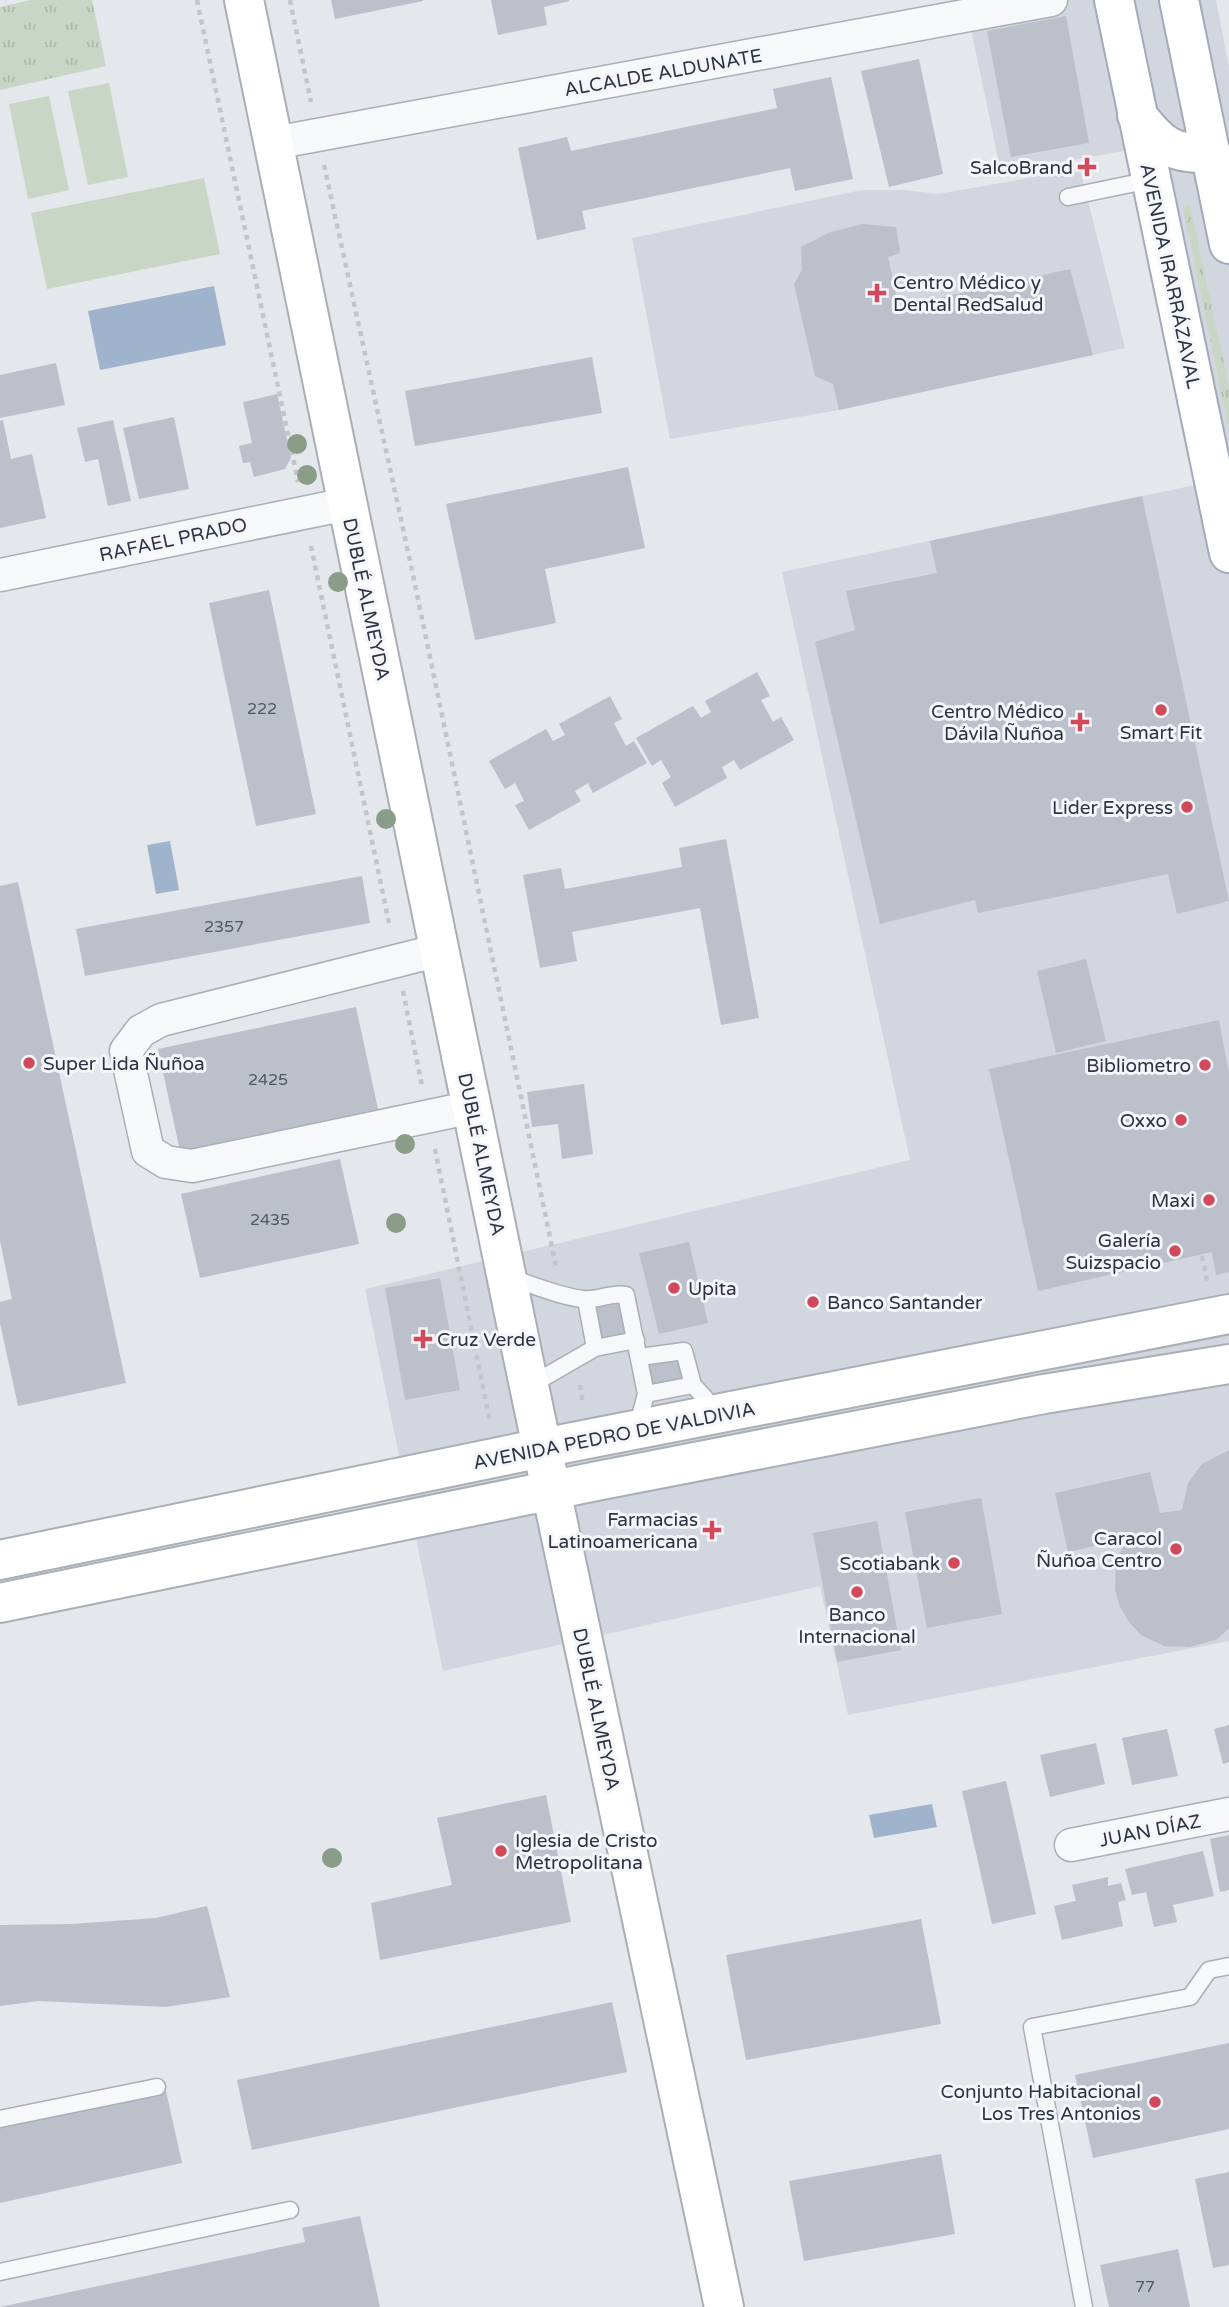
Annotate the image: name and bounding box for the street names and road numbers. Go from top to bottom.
street label: ALCALDE ALDUNATE [563,45,764,101]
street label: AVENIDA IRARRÁZAVAL [1135,161,1206,391]
street label: RAFAEL PRADO [97,514,249,566]
street label: DUBLÉ ALMEYDA [338,516,394,683]
street label: DUBLÉ ALMEYDA [453,1071,509,1238]
street label: AVENIDA PEDRO DE VALDIVIA [471,1398,757,1474]
street label: DUBLÉ ALMEYDA [568,1626,624,1793]
street label: JUAN DÍAZ [1097,1809,1203,1852]

